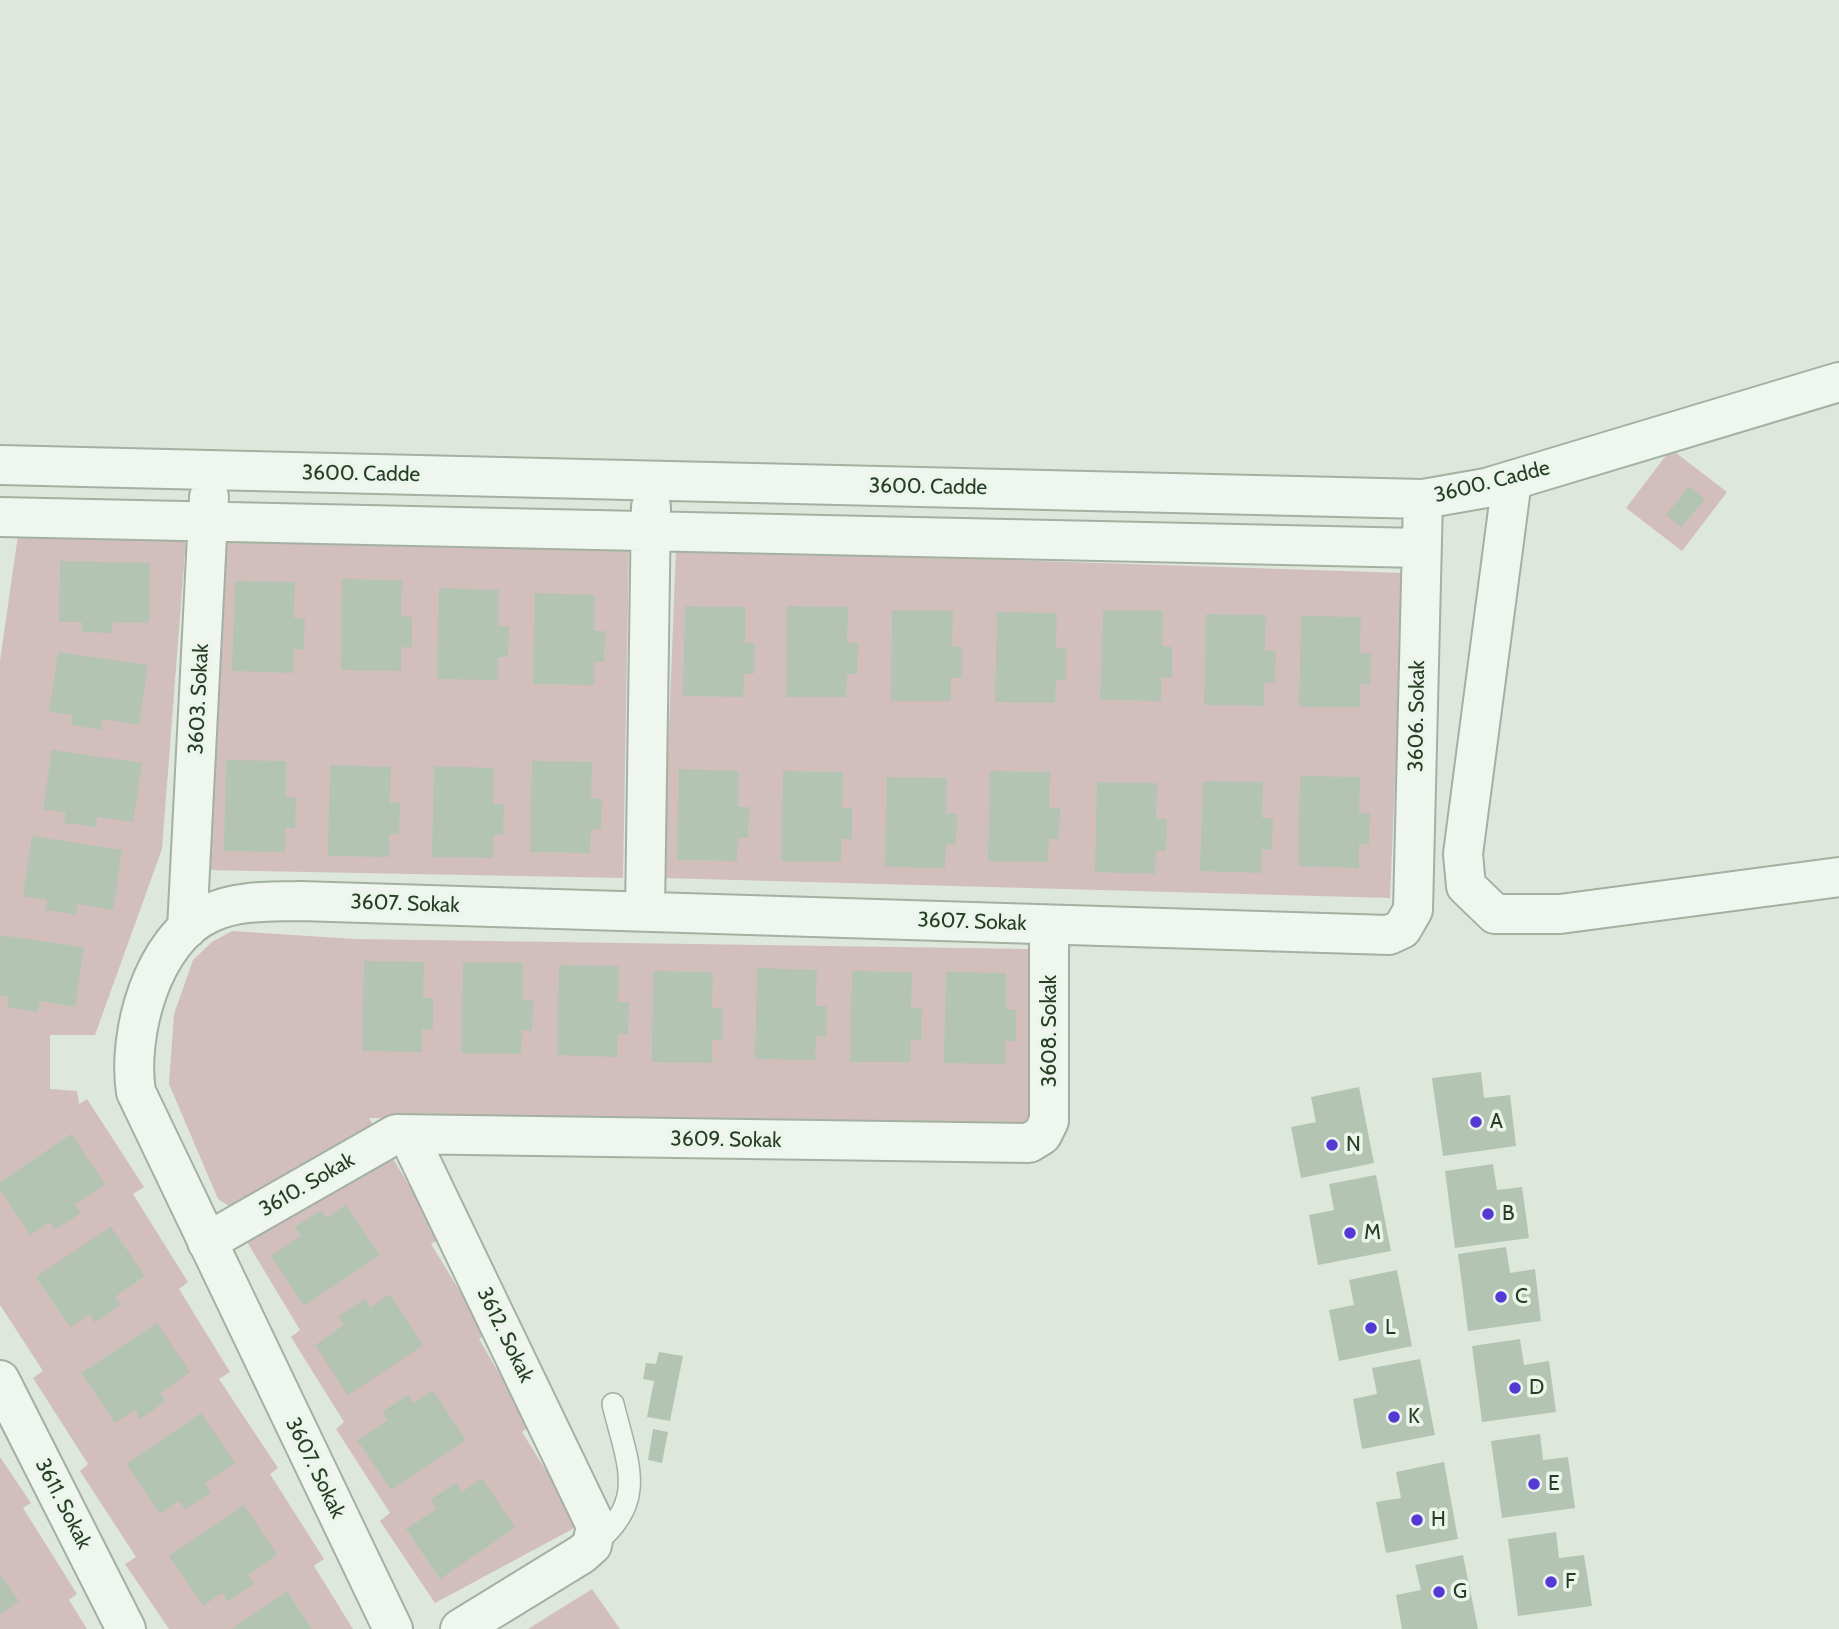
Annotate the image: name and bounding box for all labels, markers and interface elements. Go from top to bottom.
street label: 3600. Cadde [1432,455,1552,509]
street label: 3600. Cadde [302,460,420,488]
street label: 3600. Cadde [869,473,987,501]
street label: 3603. Sokak [184,643,214,755]
street label: 3606. Sokak [1403,660,1431,772]
street label: 3607. Sokak [350,890,460,918]
street label: 3607. Sokak [917,908,1027,936]
street label: 3608. Sokak [1037,975,1063,1087]
place label: A [1490,1109,1503,1135]
marker: A [1468,1114,1484,1130]
street label: 3609. Sokak [670,1126,782,1154]
place label: N [1346,1132,1361,1158]
marker: N [1324,1137,1340,1153]
street label: 3610. Sokak [255,1148,359,1222]
place label: B [1502,1201,1515,1227]
marker: B [1480,1206,1496,1222]
place label: M [1364,1220,1381,1246]
marker: M [1342,1225,1358,1241]
street label: 3612. Sokak [471,1283,539,1387]
place label: C [1515,1284,1528,1310]
marker: C [1493,1289,1509,1305]
place label: L [1385,1315,1396,1341]
marker: L [1363,1320,1379,1336]
place label: D [1529,1375,1544,1401]
marker: D [1507,1380,1523,1396]
place label: K [1408,1404,1420,1430]
marker: K [1386,1409,1402,1425]
street label: 3607. Sokak [280,1413,350,1523]
street label: 3611. Sokak [29,1454,97,1554]
place label: E [1548,1471,1560,1497]
marker: E [1526,1476,1542,1492]
place label: H [1431,1507,1446,1533]
marker: H [1409,1512,1425,1528]
place label: F [1565,1569,1576,1595]
marker: F [1543,1574,1559,1590]
place label: G [1453,1579,1467,1605]
marker: G [1431,1584,1447,1600]

